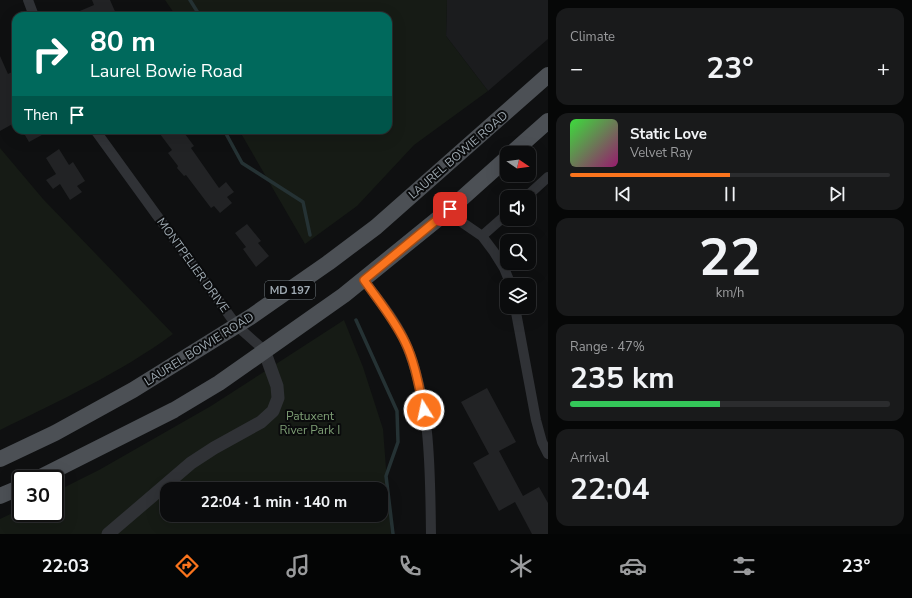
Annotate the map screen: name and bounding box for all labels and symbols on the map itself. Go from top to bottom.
street label: LAUREL BOWIE ROAD [405,107,511,203]
north arrow [500,146,536,182]
pin [433,192,467,226]
street label: MONTPELIER DRIVE [153,215,233,315]
road number: MD 197 [265,281,315,299]
street label: LAUREL BOWIE ROAD [141,309,257,389]
position arrow [403,389,445,431]
park label: Patuxent River Park I [280,408,340,438]
speed limit sign: 30 [12,470,64,522]

